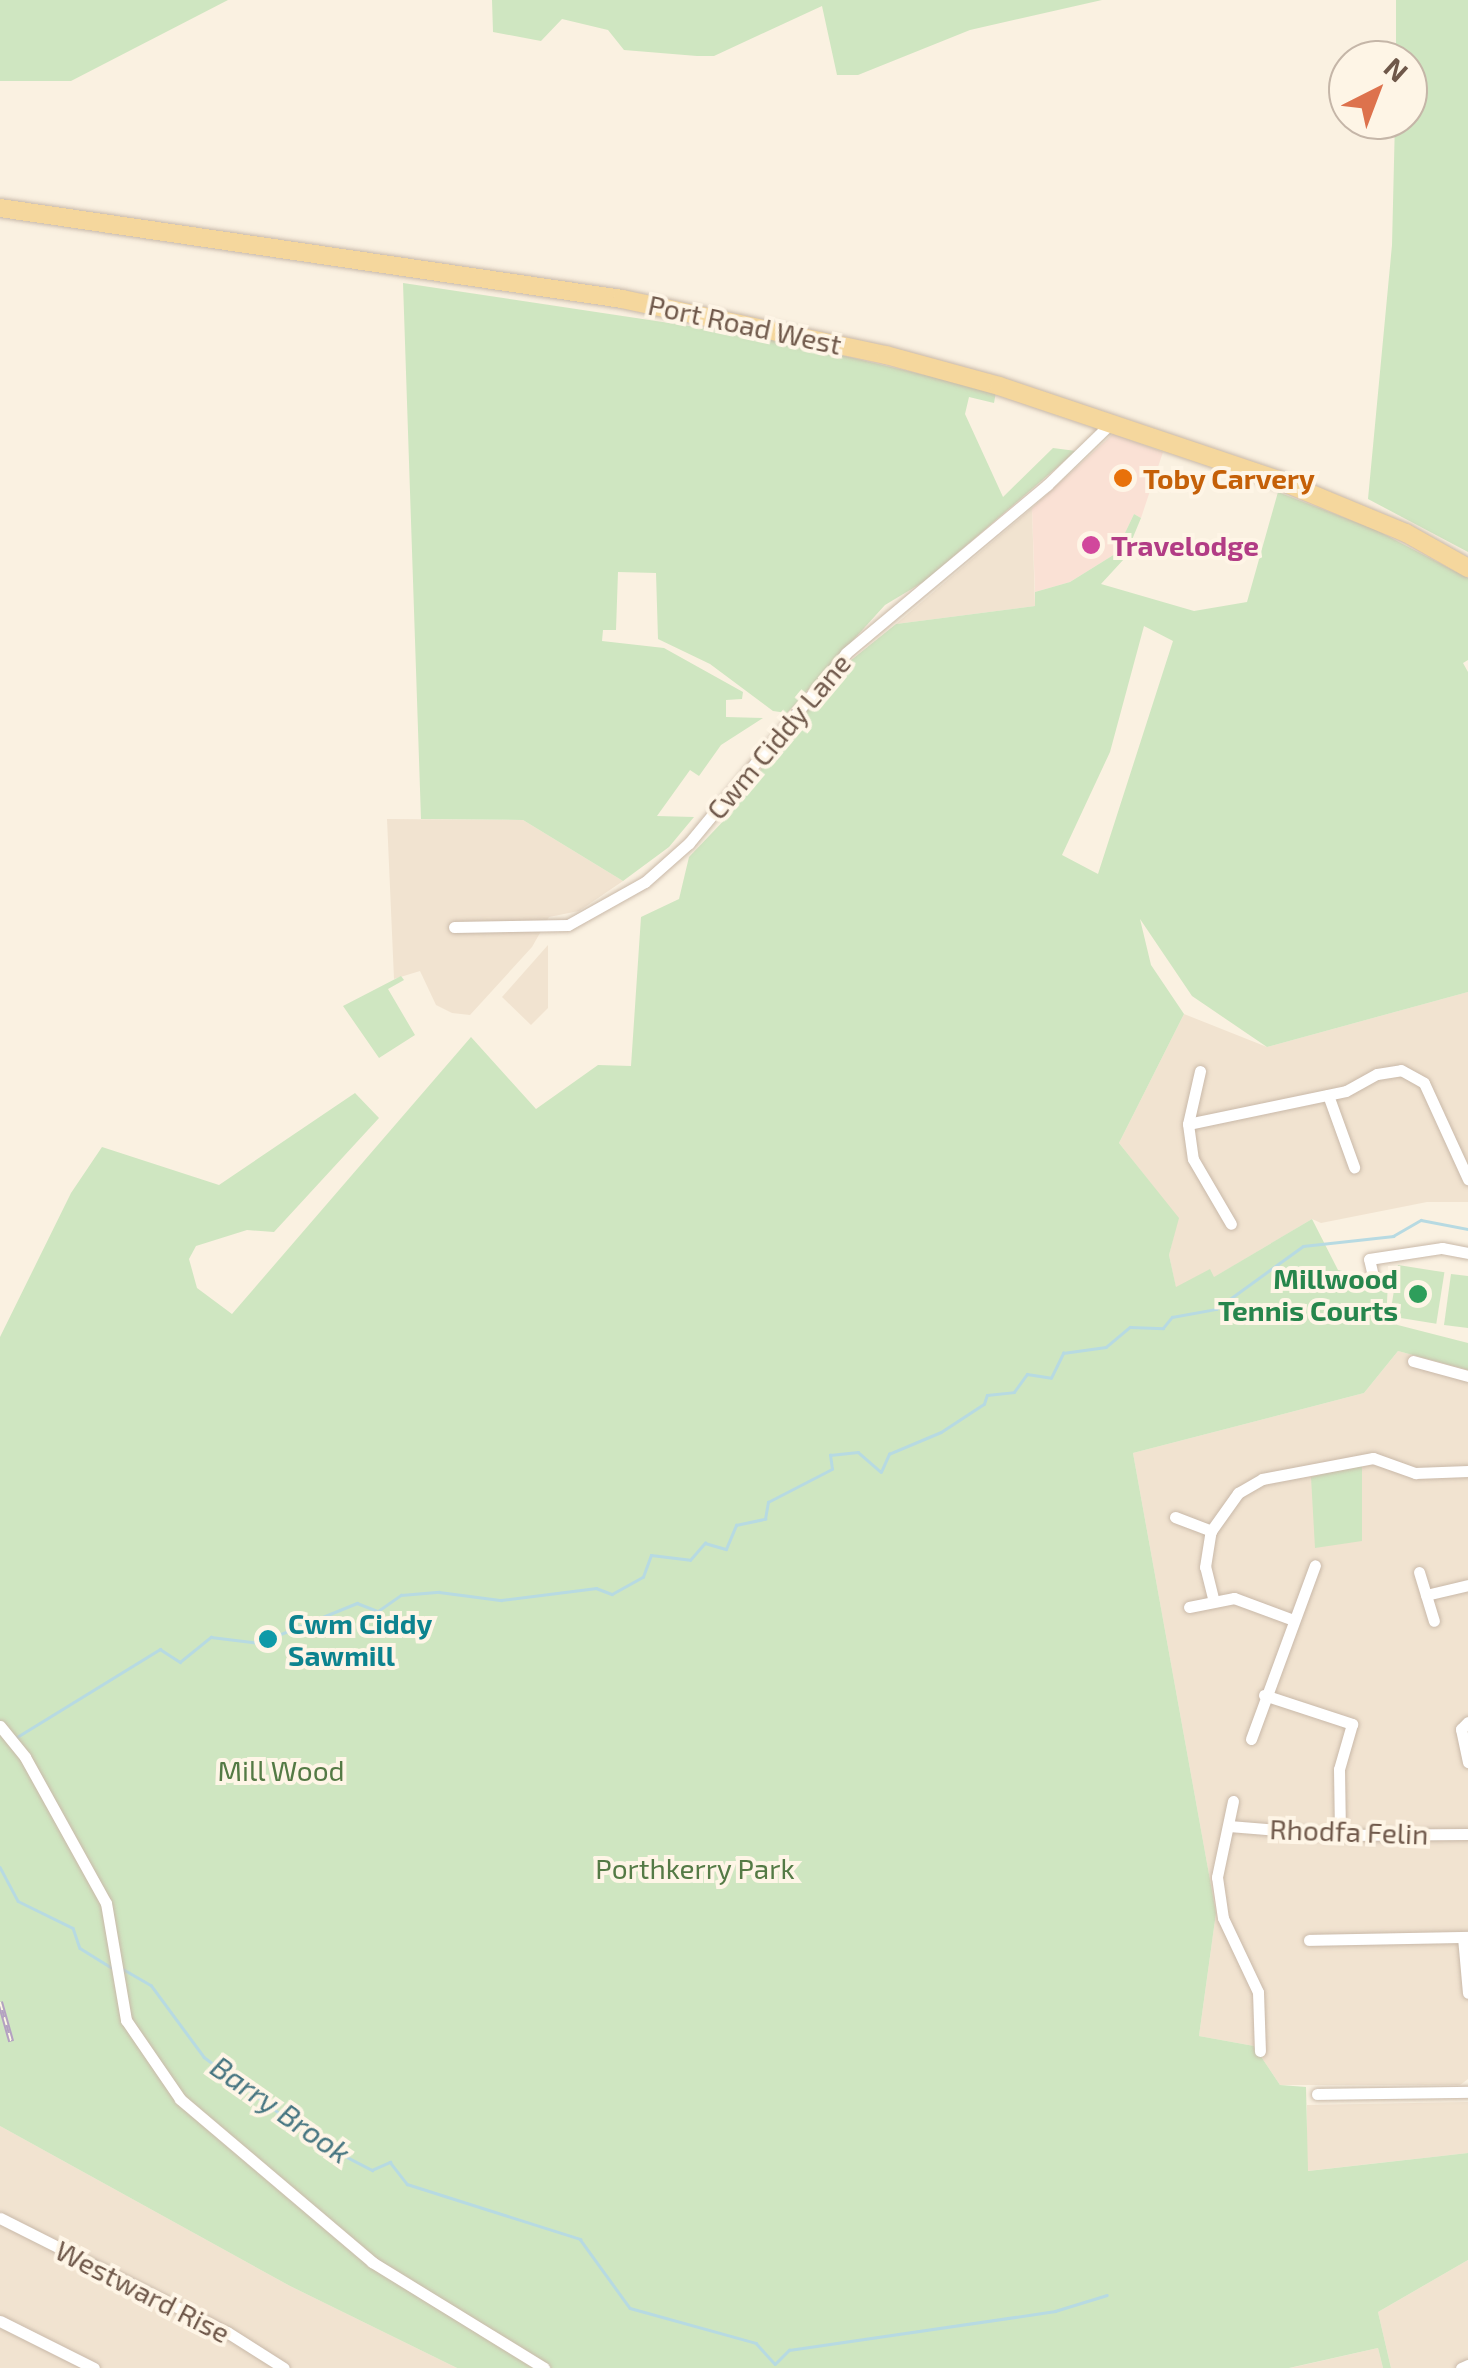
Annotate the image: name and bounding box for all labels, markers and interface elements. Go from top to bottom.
north arrow [1328,40,1428,140]
text: N [1378,50,1416,89]
street label: Port Road West [645,287,845,361]
place label: Toby Carvery [1143,461,1315,495]
marker: Toby Carvery [1112,467,1134,489]
place label: Travelodge [1111,528,1259,562]
marker: Travelodge [1080,534,1102,556]
street label: Cwm Ciddy Lane [699,646,857,826]
place label: Millwood Tennis Courts [1218,1261,1398,1327]
marker: Millwood Tennis Courts [1407,1283,1429,1305]
place label: Cwm Ciddy Sawmill [288,1606,432,1672]
marker: Cwm Ciddy Sawmill [257,1628,279,1650]
park label: Mill Wood [217,1753,345,1787]
street label: Rhodfa Felin [1269,1811,1429,1851]
park label: Porthkerry Park [595,1851,795,1885]
water label: Barry Brook [204,2048,358,2170]
street label: Westward Rise [50,2233,236,2349]

